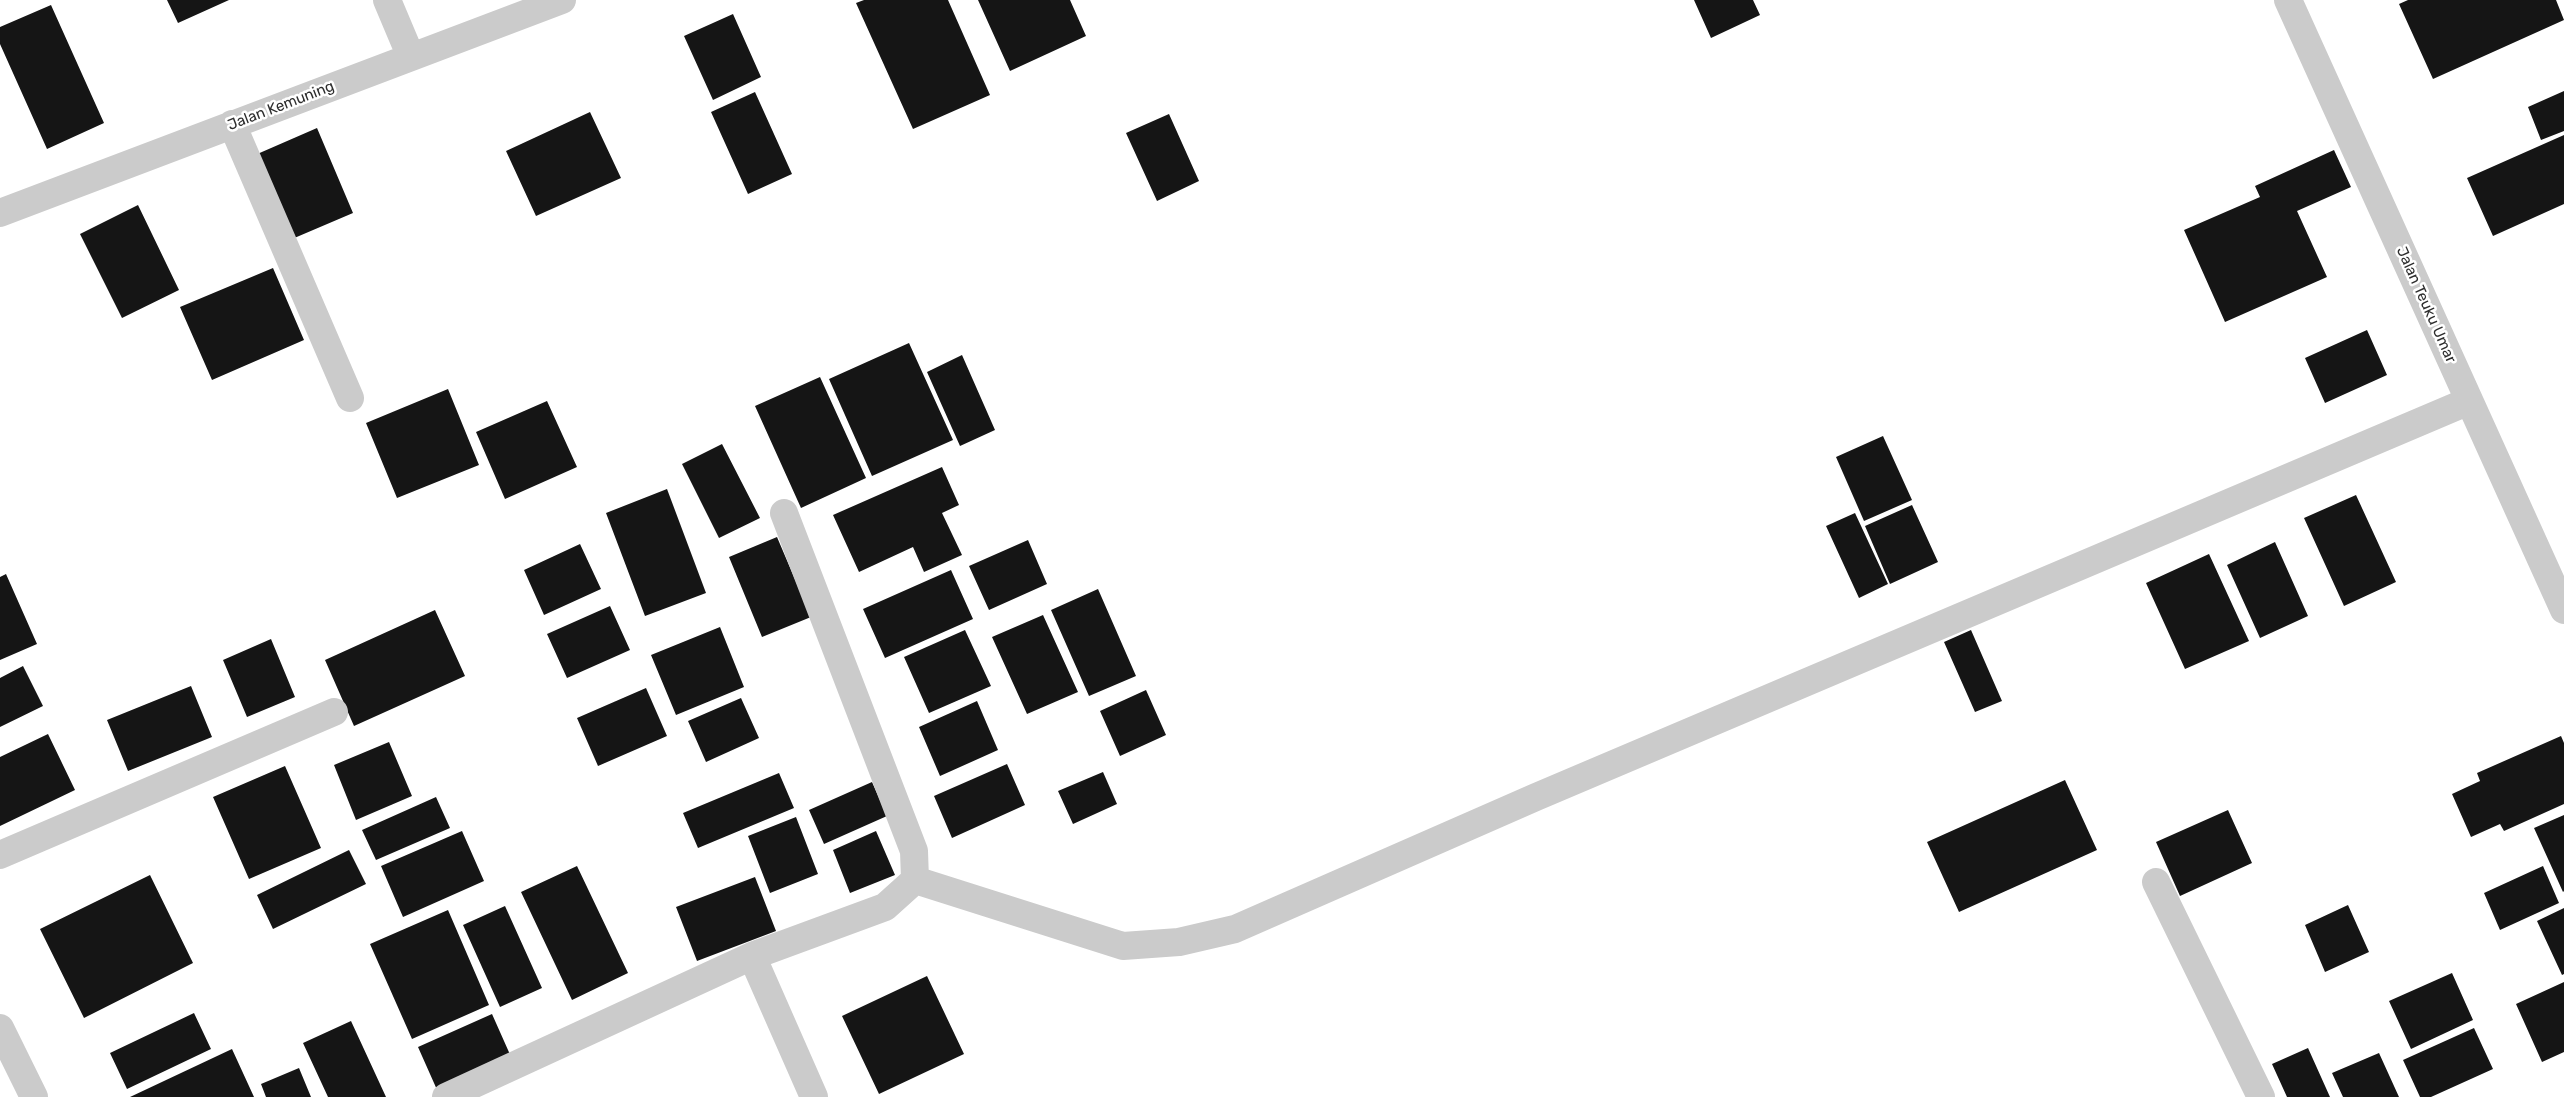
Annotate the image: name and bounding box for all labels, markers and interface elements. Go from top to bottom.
street label: Jalan Kemuning [225,77,337,135]
street label: Jalan Teuku Umar [2392,244,2460,366]

